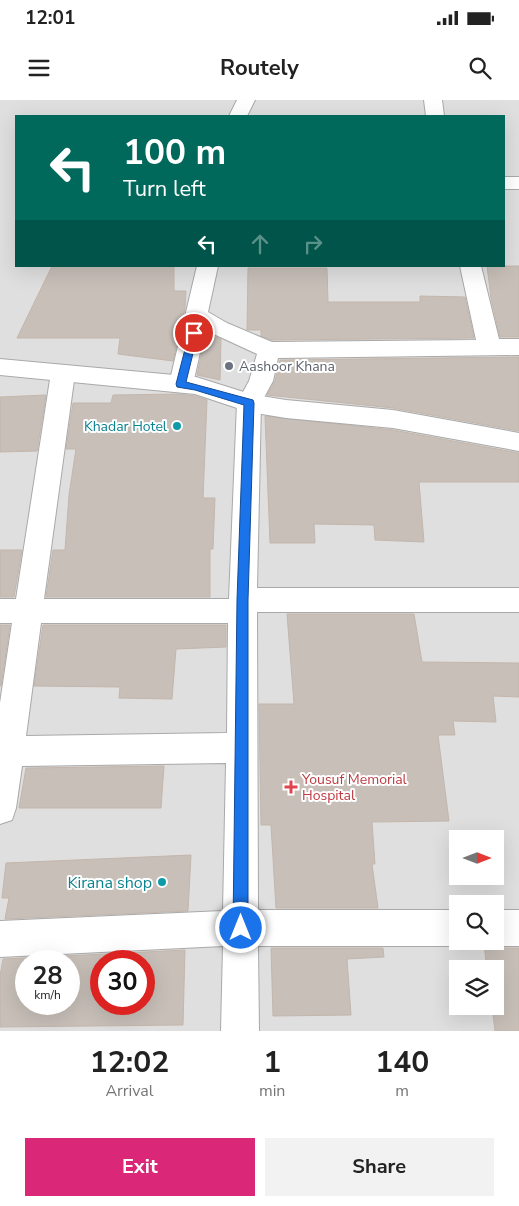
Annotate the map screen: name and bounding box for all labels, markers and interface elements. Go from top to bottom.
text: 12:01 [25,5,75,31]
text: Routely [220,53,299,83]
icon: menu [25,54,53,82]
icon: search [466,54,494,82]
text: 100 m [123,129,226,176]
icon: left [40,135,105,200]
text: Turn left [123,174,206,204]
icon: left [193,230,221,258]
icon: ahead [246,230,274,258]
icon: right [299,230,327,258]
pin [173,312,215,354]
icon: arrive [180,319,208,347]
place label: Aashoor Khana [239,357,335,376]
marker: Aashoor Khana [223,360,235,372]
place label: Khadar Hotel [84,417,168,436]
marker: Khadar Hotel [171,420,183,432]
place label: Yousuf Memorial Hospital [301,770,408,805]
marker: Yousuf Memorial Hospital [284,780,298,794]
north arrow [449,830,504,885]
map controls [449,830,504,1015]
place label: Kirana shop [67,872,152,894]
marker: Kirana shop [156,876,168,888]
button: search [449,895,504,950]
position arrow [214,901,266,953]
speed limit sign: 30 [90,950,155,1015]
text: 28 [32,959,63,993]
button: layers [449,960,504,1015]
text: km/h [34,987,61,1003]
text: 12:02 [90,1042,169,1083]
text: 1 [263,1042,281,1083]
text: 140 [375,1042,429,1083]
text: Arrival [105,1080,154,1102]
text: min [259,1080,285,1102]
text: m [395,1080,409,1102]
button: Exit [25,1138,255,1196]
button: Share [265,1138,494,1196]

